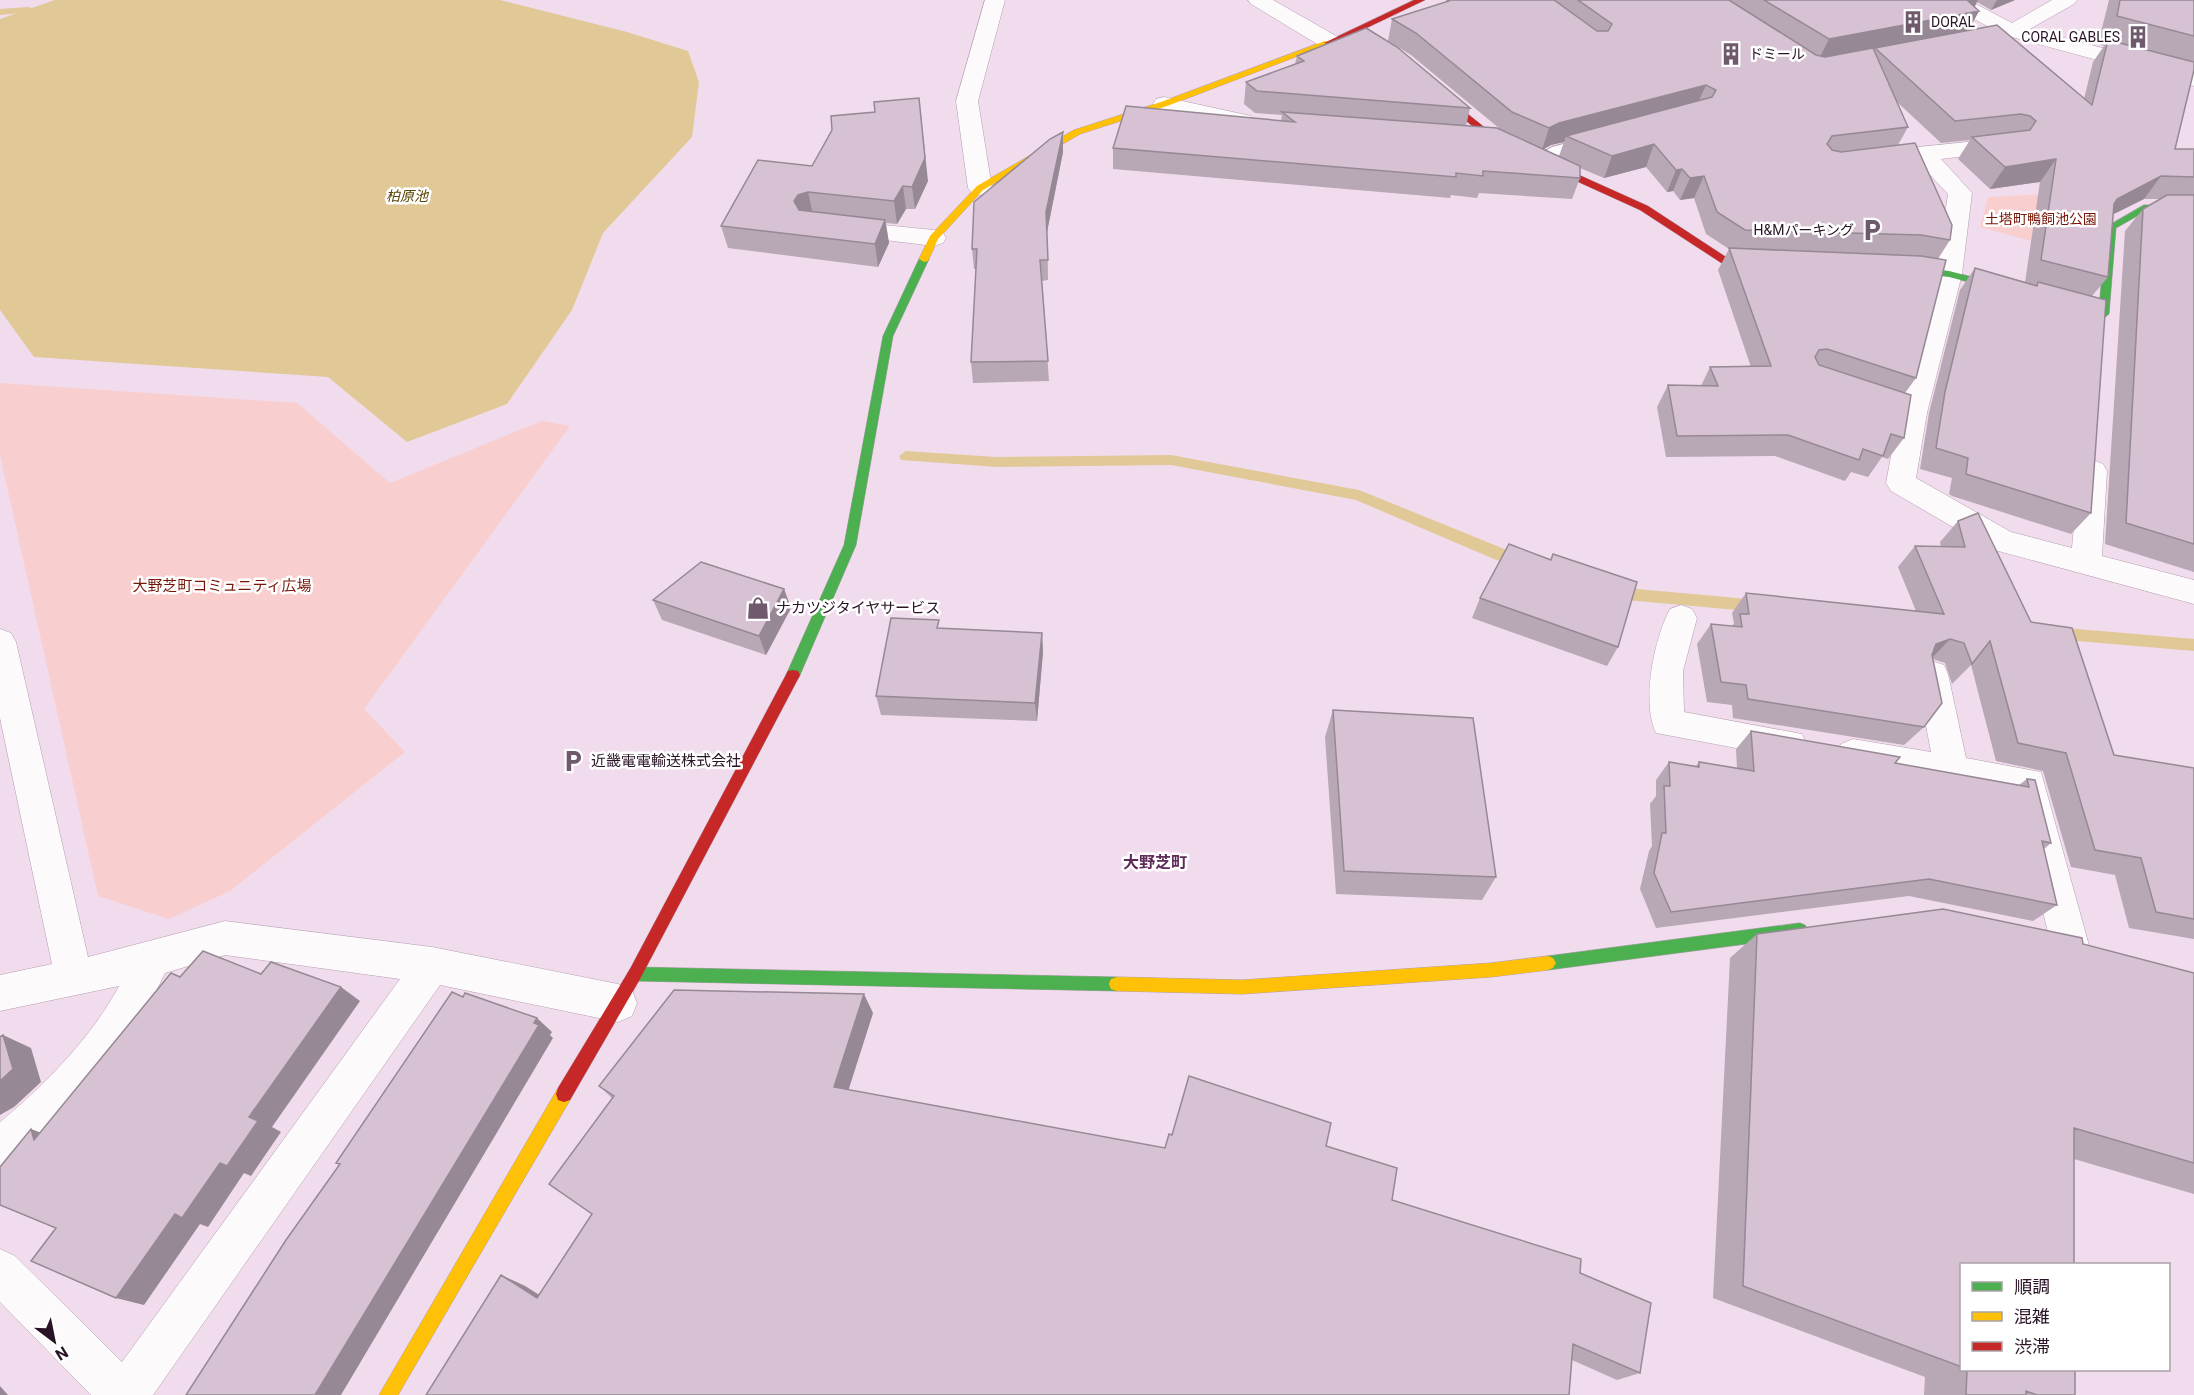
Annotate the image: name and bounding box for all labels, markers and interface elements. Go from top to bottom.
building icon: DORAL [1900,9,1926,35]
place label: DORAL [1931,14,1976,30]
building icon: CORAL GABLES [2125,24,2151,50]
place label: CORAL GABLES [2021,29,2120,45]
building icon: ドミール [1718,41,1744,67]
place label: ドミール [1749,46,1805,62]
water label: 柏原池 [386,188,430,204]
park label: 土塔町鴨飼池公園 [1985,211,2097,227]
parking icon: H&Mパーキング [1859,217,1885,243]
place label: H&Mパーキング [1754,222,1854,238]
park label: 大野芝町コミュニティ広場 [132,577,312,595]
shop icon: ナカツジタイヤサービス [745,595,771,621]
place label: ナカツジタイヤサービス [776,599,940,617]
parking icon: 近畿電電輸送株式会社 [560,748,586,774]
place label: 近畿電電輸送株式会社 [591,752,741,770]
district label: 大野芝町 [1123,853,1187,872]
legend [1960,1263,2170,1371]
text: 順調 [2014,1276,2050,1297]
text: 混雑 [2014,1306,2050,1327]
north arrow [24,1311,84,1371]
text: 渋滞 [2014,1336,2050,1357]
text: N [52,1342,72,1364]

